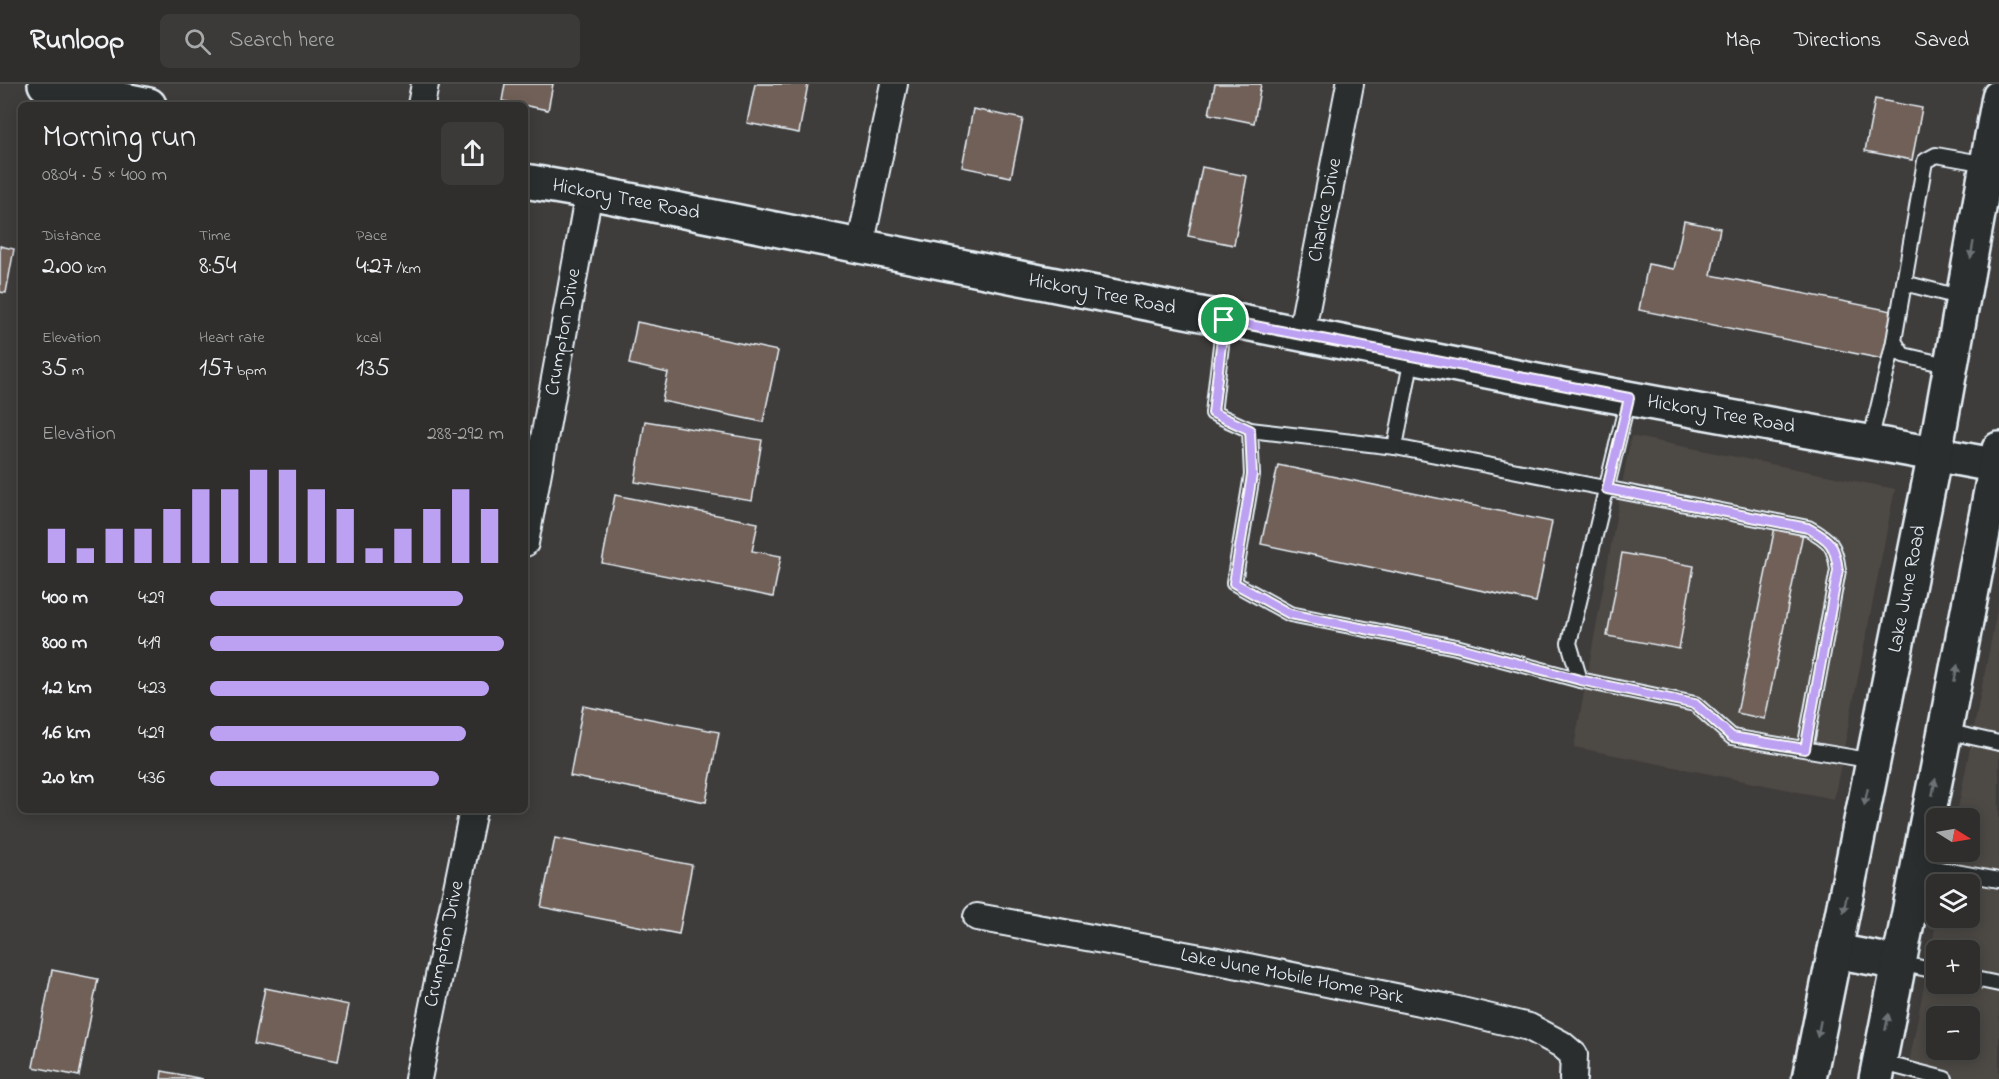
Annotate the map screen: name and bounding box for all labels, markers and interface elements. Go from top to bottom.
search box [160,14,580,68]
text: Runloop [30,21,124,62]
icon: search [181,25,214,58]
text: Search here [229,25,335,57]
text: Map [1725,26,1761,56]
text: Directions [1794,26,1881,56]
text: Saved [1914,26,1969,56]
text: Morning run [42,114,196,162]
button: share [441,122,504,185]
street label: Charlce Drive [1302,155,1350,265]
text: 08:04 · 5 × 400 m [42,161,167,190]
street label: Hickory Tree Road [550,171,702,229]
text: Distance [42,224,101,248]
text: Time [199,224,231,248]
text: Pace [356,224,387,248]
one-way arrow [1967,240,1976,259]
text: 2.00 [42,248,83,286]
text: 8:54 [199,248,237,286]
text: 4:27 [356,248,393,286]
text: km [83,257,106,281]
text: /km [393,257,421,281]
street label: Crumpton Drive [539,266,589,398]
street label: Hickory Tree Road [1026,266,1178,324]
pin [1198,294,1249,345]
icon: arrive [1207,303,1240,336]
text: Elevation [42,326,101,350]
text: Heart rate [199,326,265,350]
text: kcal [356,326,381,350]
text: 35 [42,350,68,388]
text: 157 [199,350,233,388]
text: 135 [356,350,390,388]
text: m [68,359,84,383]
text: bpm [233,359,266,383]
street label: Hickory Tree Road [1645,388,1797,442]
text: Elevation [42,420,116,449]
text: 288–292 m [427,420,504,449]
street label: Lake June Road [1881,523,1935,655]
text: 400 m [42,584,88,613]
text: 4:29 [138,584,164,613]
text: 800 m [42,629,87,658]
text: 4:19 [138,629,160,658]
one-way arrow [1952,664,1961,683]
text: 1.2 km [42,674,92,703]
text: 4:23 [138,674,166,703]
text: 1.6 km [42,719,91,748]
text: 4:29 [138,719,164,748]
text: 2.0 km [42,764,94,793]
text: 4:36 [138,764,165,793]
one-way arrow [1930,778,1939,797]
one-way arrow [1861,787,1870,806]
north arrow [1926,808,1980,862]
map controls [1926,808,1980,1060]
button: layers [1926,874,1980,928]
street label: Crumpton Drive [417,878,473,1010]
one-way arrow [1839,894,1849,913]
button: + [1926,940,1980,994]
street label: Lake June Mobile Home Park [1178,941,1406,1013]
button: − [1926,1006,1980,1060]
one-way arrow [1883,1012,1892,1031]
one-way arrow [1814,1019,1824,1038]

